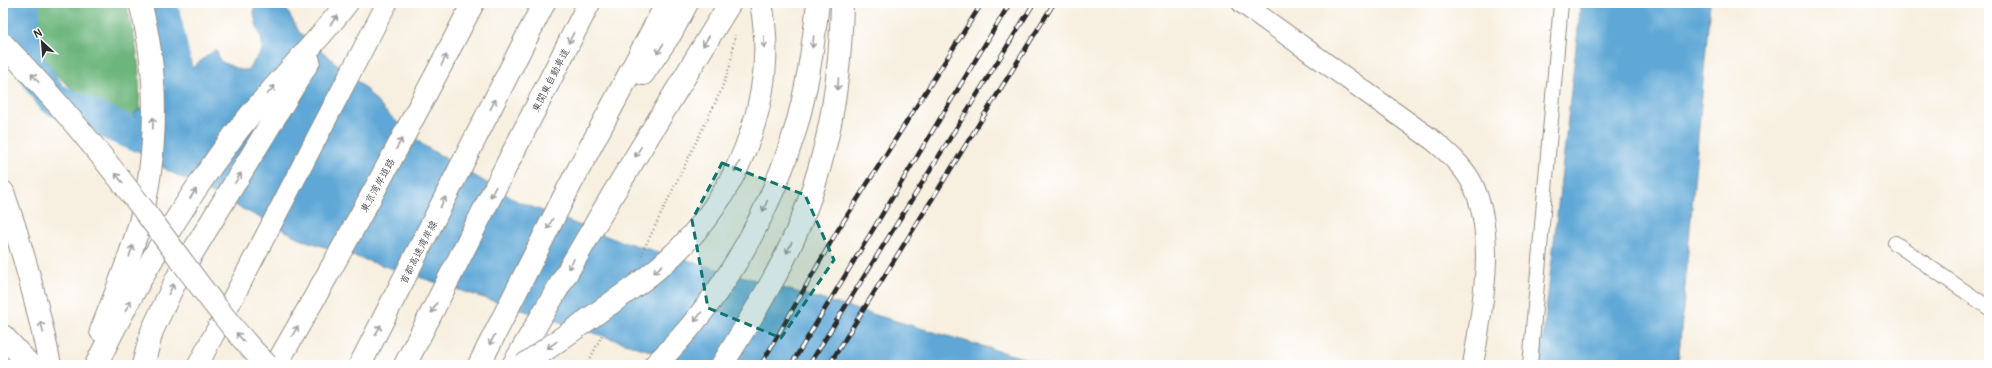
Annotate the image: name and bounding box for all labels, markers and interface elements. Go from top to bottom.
one-way arrow [330,14,338,25]
north arrow [22,22,62,62]
text: N [32,26,45,41]
one-way arrow [567,32,574,44]
one-way arrow [701,35,709,47]
one-way arrow [760,35,768,48]
one-way arrow [809,35,817,48]
one-way arrow [656,43,664,54]
street label: 東関東自動車道 [530,47,572,114]
one-way arrow [441,54,448,66]
one-way arrow [31,74,40,84]
one-way arrow [834,77,841,90]
one-way arrow [266,85,275,95]
one-way arrow [490,98,498,110]
one-way arrow [149,117,157,130]
one-way arrow [396,138,404,150]
one-way arrow [633,146,641,158]
street label: 東京湾岸道路 [358,156,398,215]
one-way arrow [733,161,740,173]
one-way arrow [115,172,123,183]
one-way arrow [234,172,242,184]
one-way arrow [489,186,497,198]
one-way arrow [190,188,198,200]
one-way arrow [440,196,448,208]
one-way arrow [761,200,768,212]
one-way arrow [546,217,553,229]
street label: 首都高速湾岸線 [398,219,440,286]
one-way arrow [785,242,792,254]
one-way arrow [128,244,135,257]
one-way arrow [567,258,575,270]
one-way arrow [652,264,663,273]
one-way arrow [168,284,175,296]
one-way arrow [124,300,132,312]
one-way arrow [430,301,437,313]
one-way arrow [694,312,702,323]
one-way arrow [37,321,45,334]
one-way arrow [292,325,300,337]
one-way arrow [374,325,382,337]
one-way arrow [236,331,245,342]
one-way arrow [488,334,495,346]
one-way arrow [547,340,558,349]

